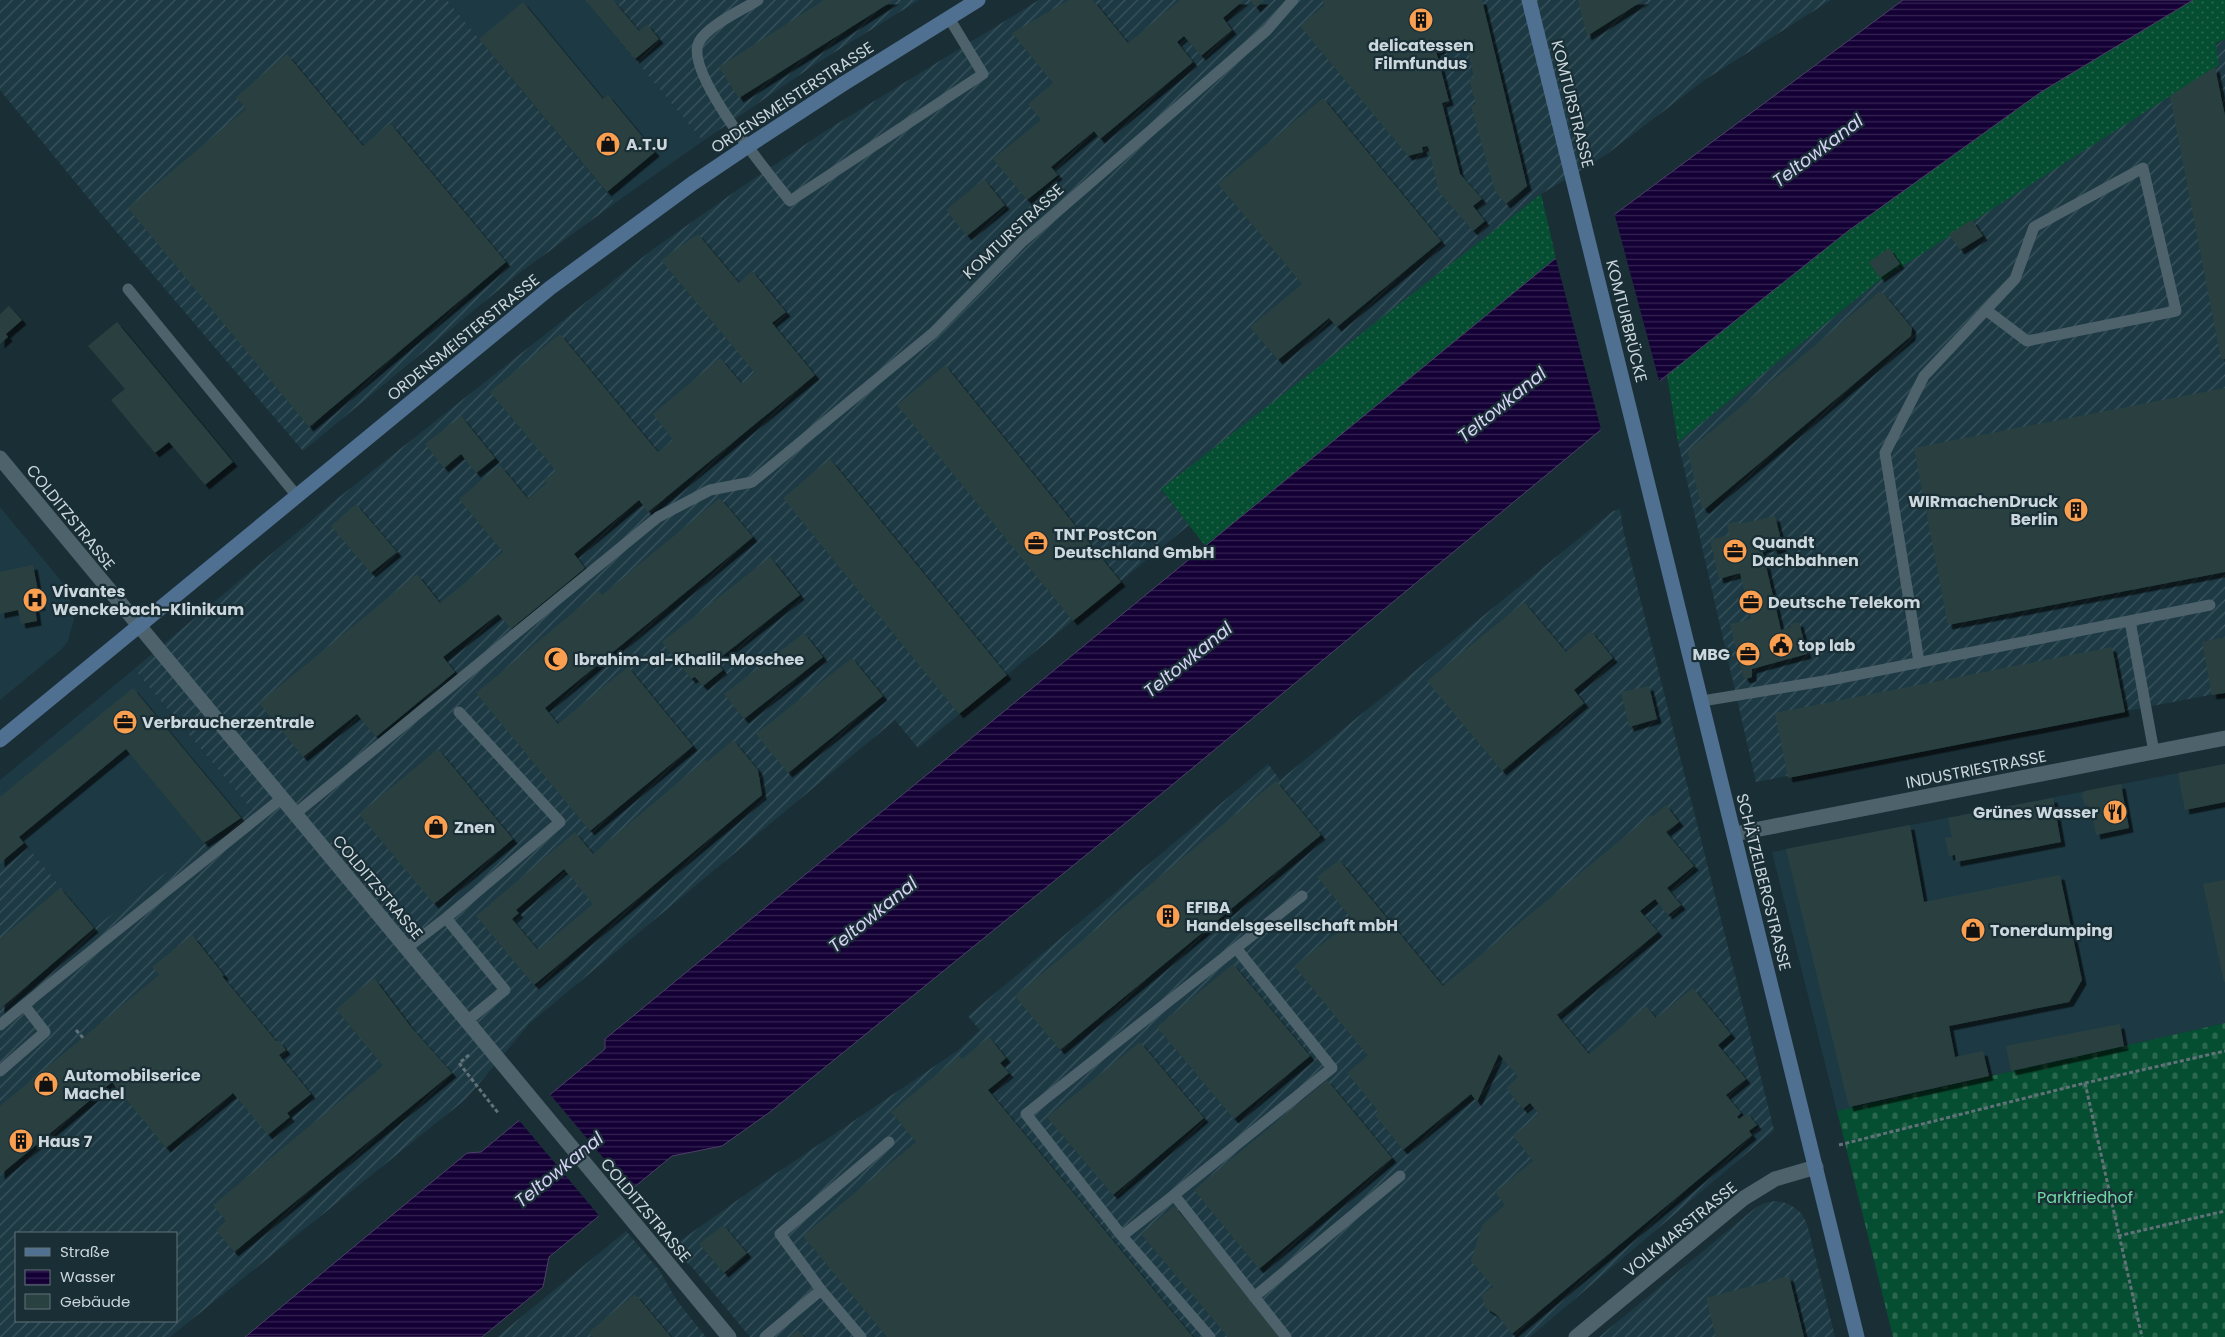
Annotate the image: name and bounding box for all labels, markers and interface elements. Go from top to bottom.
building icon: delicatessen Filmfundus [1408,7,1434,33]
place label: delicatessen Filmfundus [1368,34,1474,75]
street label: ORDENSMEISTERSTRASSE [706,36,878,159]
street label: KOMTURSTRASSE [1546,38,1599,170]
water label: Teltowkanal [1767,108,1869,193]
shop icon: A.T.U [595,131,621,157]
place label: A.T.U [626,133,668,156]
street label: KOMTURSTRASSE [958,178,1069,284]
street label: KOMTURBRÜCKE [1600,257,1653,385]
street label: ORDENSMEISTERSTRASSE [382,269,544,406]
water label: Teltowkanal [1452,361,1552,448]
street label: COLDITZSTRASSE [21,460,120,575]
place label: WIRmachenDruck Berlin [1908,490,2058,531]
building icon: WIRmachenDruck Berlin [2063,497,2089,523]
place label: TNT PostCon Deutschland GmbH [1054,523,1214,564]
office icon: TNT PostCon Deutschland GmbH [1023,530,1049,556]
place label: Quandt Dachbahnen [1752,531,1859,572]
office icon: Quandt Dachbahnen [1722,538,1748,564]
place label: Vivantes Wenckebach-Klinikum [52,580,244,621]
hospital icon: Vivantes Wenckebach-Klinikum [22,587,48,613]
office icon: Deutsche Telekom [1738,589,1764,615]
place label: Deutsche Telekom [1768,591,1920,614]
water label: Teltowkanal [1138,616,1238,703]
public building icon: top lab [1768,632,1794,658]
place label: top lab [1798,634,1856,657]
office icon: MBG [1735,641,1761,667]
place label: MBG [1693,643,1730,666]
mosque icon: Ibrahim-al-Khalil-Moschee [543,646,569,672]
place label: Ibrahim-al-Khalil-Moschee [574,648,804,671]
office icon: Verbraucherzentrale [112,709,138,735]
place label: Verbraucherzentrale [142,711,314,734]
street label: INDUSTRIESTRASSE [1904,745,2048,794]
street label: SCHÄTZELBERGSTRASSE [1730,791,1797,973]
restaurant icon: Grünes Wasser [2102,799,2128,825]
place label: Grünes Wasser [1973,801,2098,824]
shop icon: Znen [423,814,449,840]
place label: Znen [454,816,495,839]
street label: COLDITZSTRASSE [327,830,428,944]
water label: Teltowkanal [823,871,923,958]
place label: EFIBA Handelsgesellschaft mbH [1186,896,1398,937]
building icon: EFIBA Handelsgesellschaft mbH [1155,903,1181,929]
shop icon: Tonerdumping [1960,917,1986,943]
place label: Tonerdumping [1990,919,2113,942]
place label: Automobilserice Machel [64,1064,201,1105]
shop icon: Automobilserice Machel [33,1071,59,1097]
water label: Teltowkanal [509,1126,609,1213]
building icon: Haus 7 [8,1128,34,1154]
place label: Haus 7 [38,1130,93,1153]
street label: COLDITZSTRASSE [595,1153,696,1267]
street label: VOLKMARSTRASSE [1619,1176,1742,1282]
park label: Parkfriedhof [2037,1186,2133,1209]
legend [15,1232,178,1322]
text: Straße [60,1241,110,1262]
text: Wasser [60,1266,116,1287]
text: Gebäude [60,1291,130,1312]

